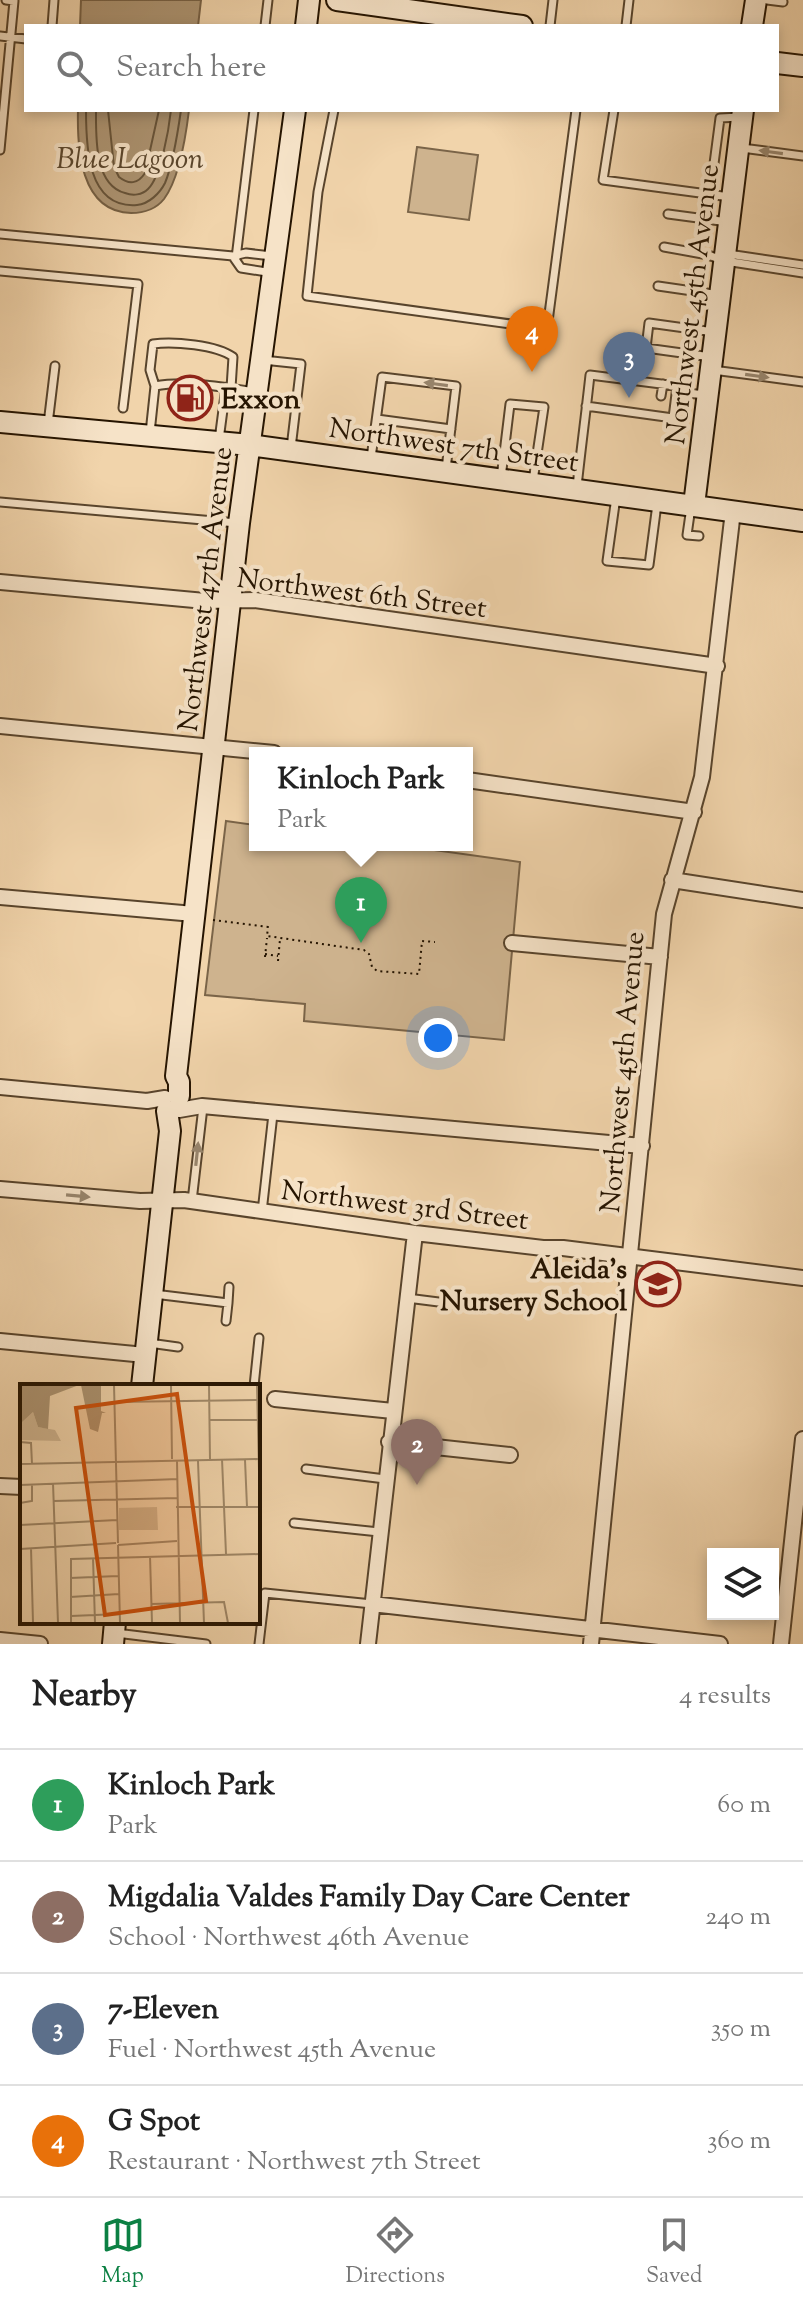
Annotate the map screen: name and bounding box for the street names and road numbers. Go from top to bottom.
street label: Northwest 45th Avenue [657,162,731,447]
street label: Northwest 7th Street [326,410,581,484]
street label: Northwest 47th Avenue [170,445,244,734]
street label: Northwest 6th Street [234,560,489,630]
street label: Northwest 45th Avenue [592,930,656,1215]
street label: Northwest 3rd Street [279,1172,531,1242]

